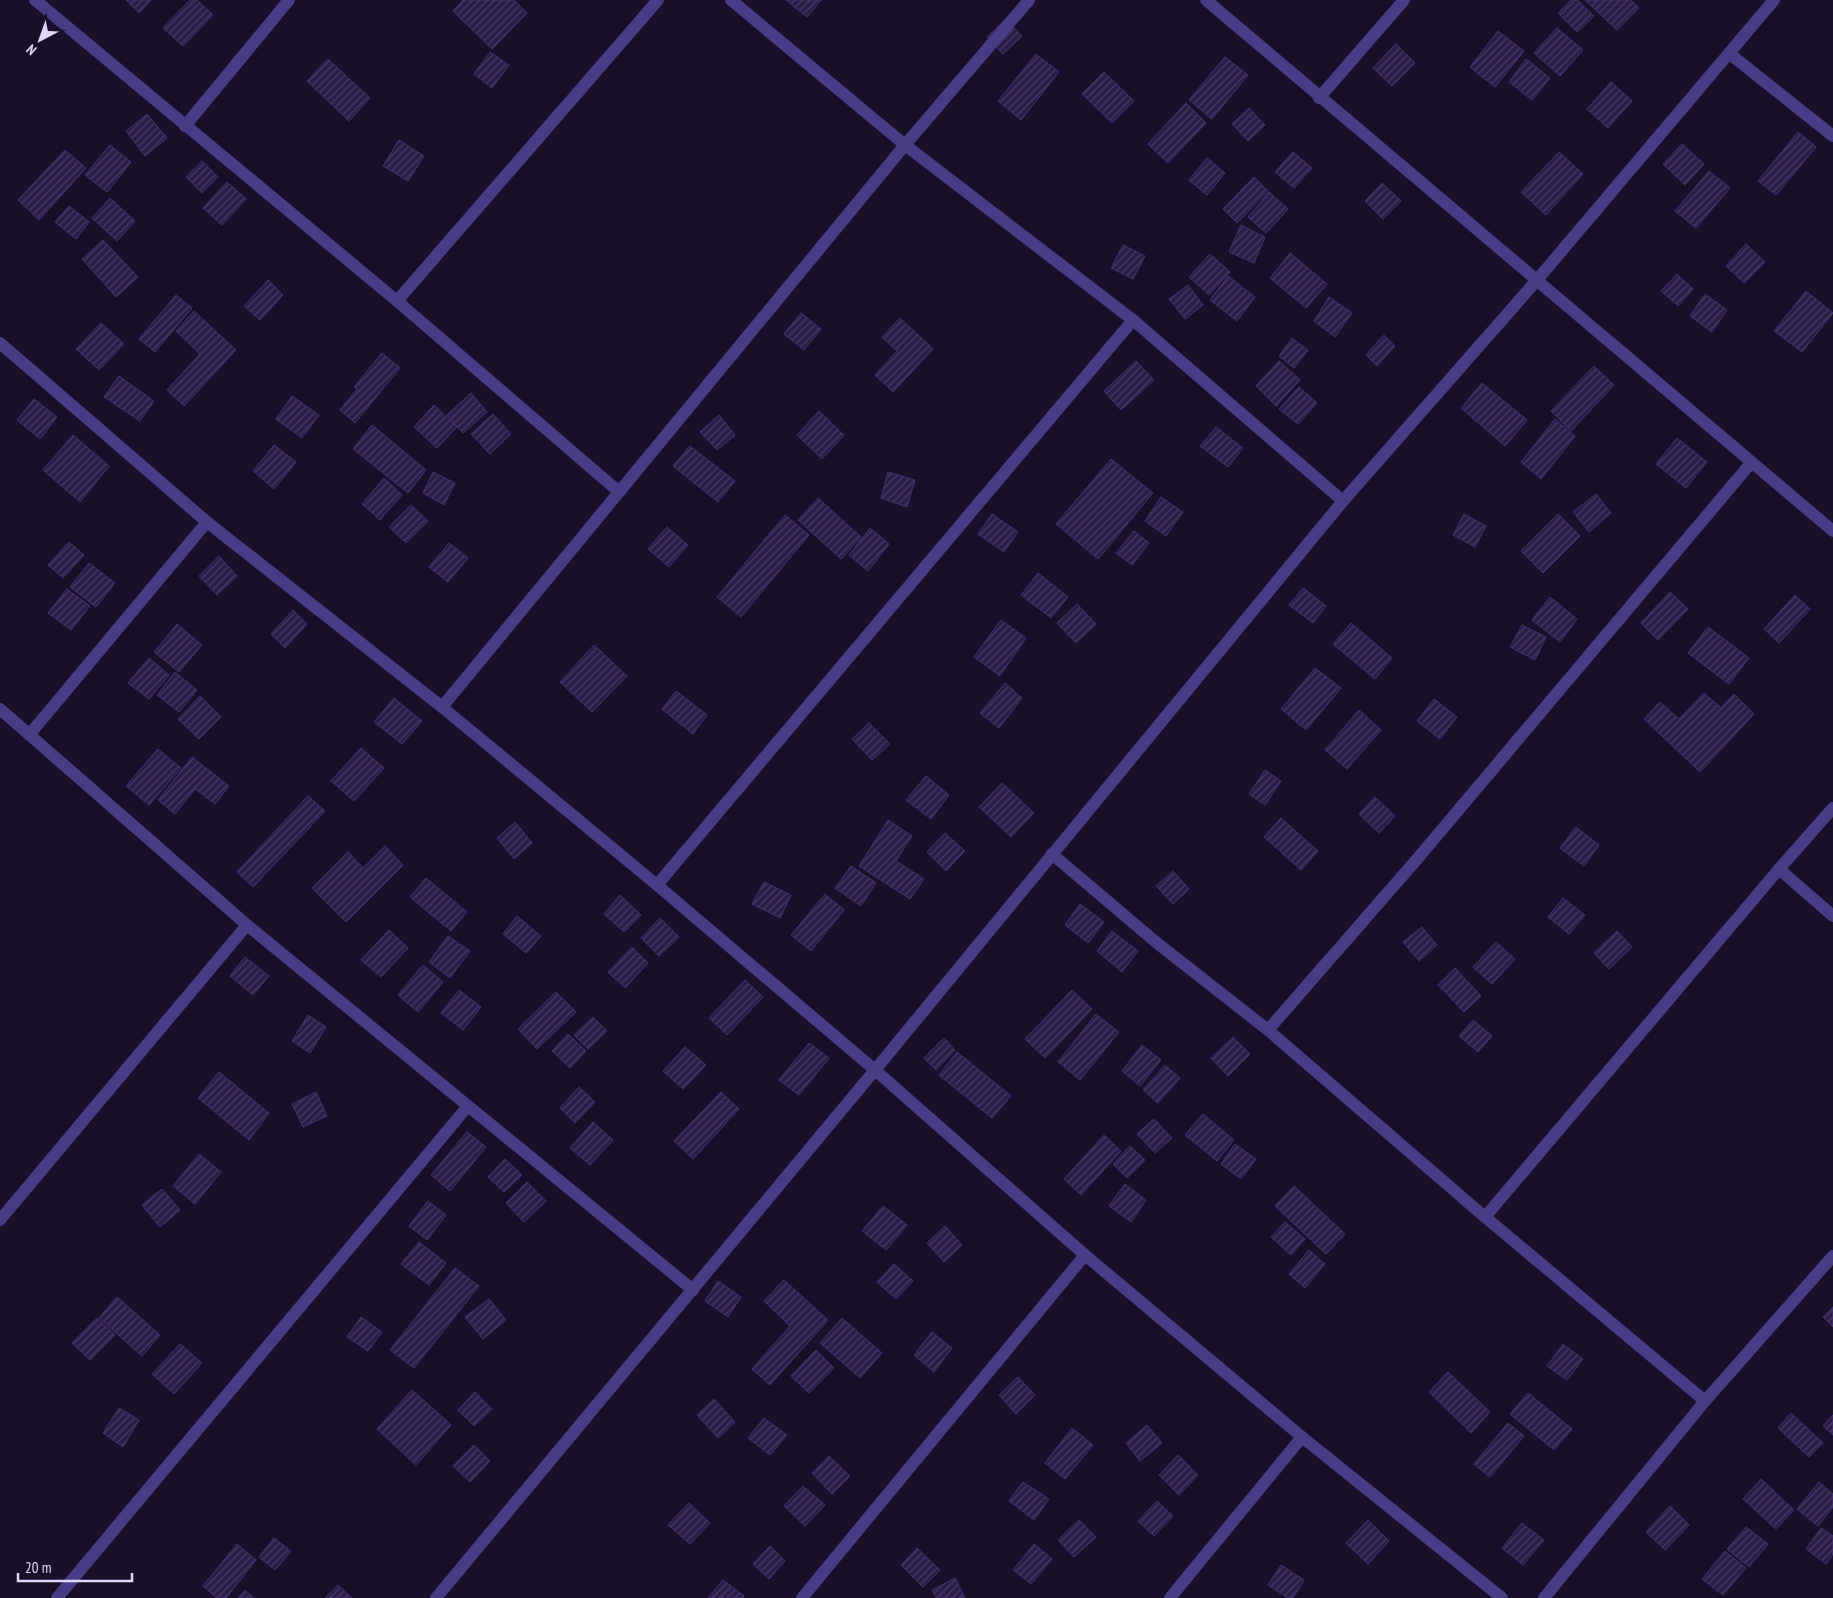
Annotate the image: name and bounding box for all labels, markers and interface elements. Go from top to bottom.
north arrow [15,15,65,65]
text: N [23,41,40,59]
scale bar [18,1550,131,1582]
text: 20 m [25,1558,51,1577]

